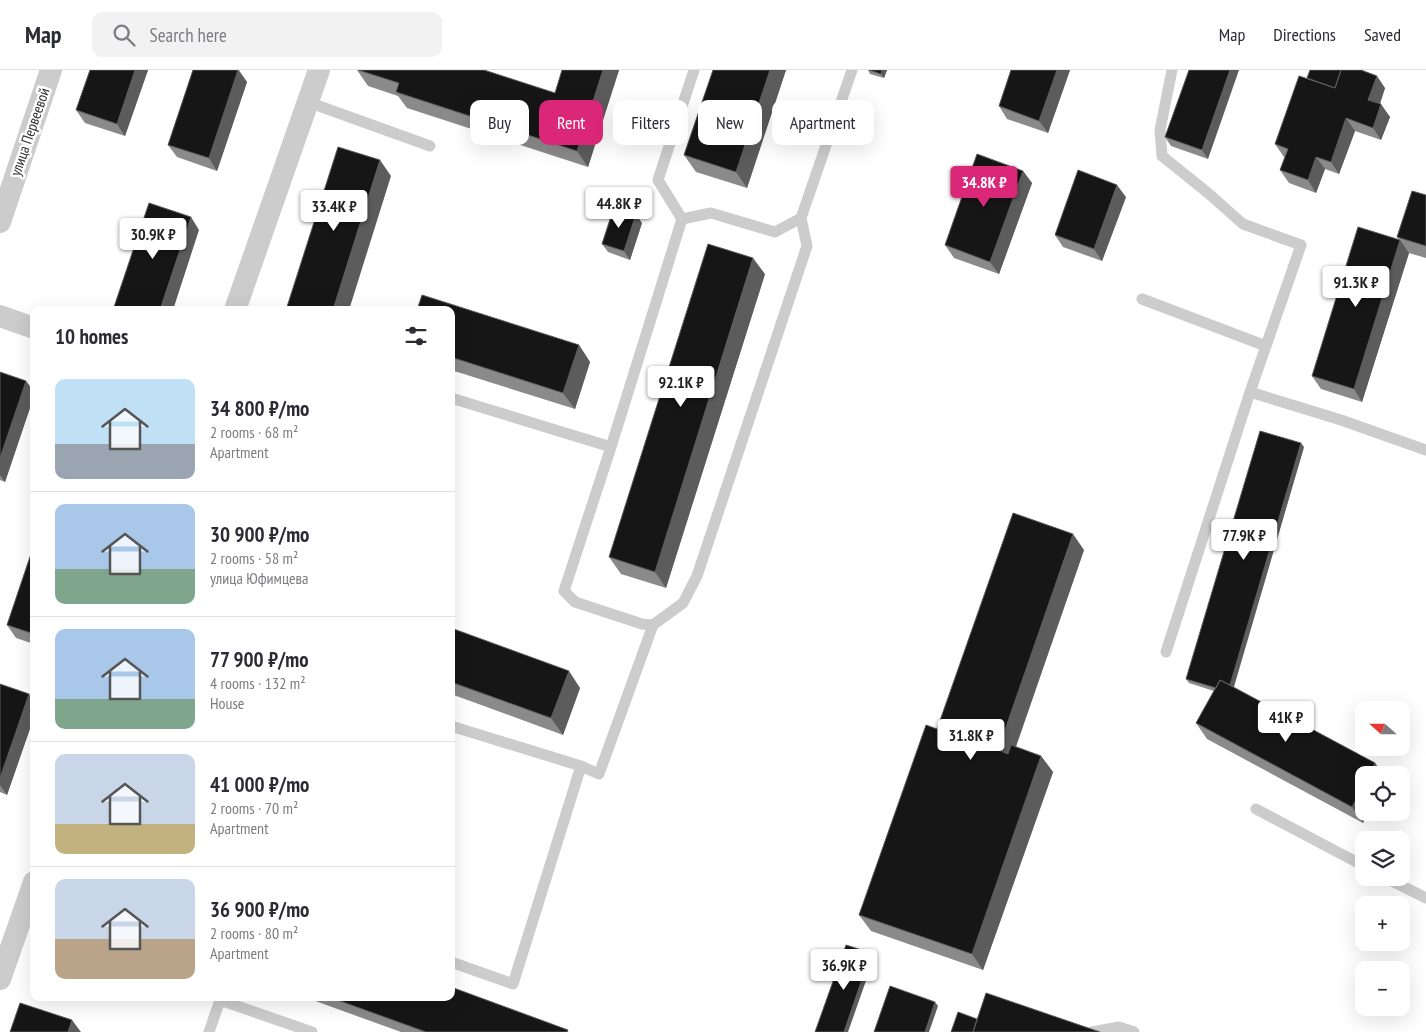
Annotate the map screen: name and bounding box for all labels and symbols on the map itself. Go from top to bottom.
street label: улица Первеевой [6,85,53,178]
pin: 34.8K ₽ [938,166,1030,208]
pin: 44.8K ₽ [573,186,665,229]
pin: 33.4K ₽ [288,190,380,232]
pin: 30.9K ₽ [107,218,199,260]
pin: 91.3K ₽ [1310,266,1402,308]
pin: 92.1K ₽ [635,366,727,408]
pin: 77.9K ₽ [1198,518,1290,561]
pin: 41K ₽ [1251,700,1321,743]
north arrow [1355,701,1410,756]
pin: 31.8K ₽ [925,718,1017,761]
pin: 36.9K ₽ [798,948,890,991]

